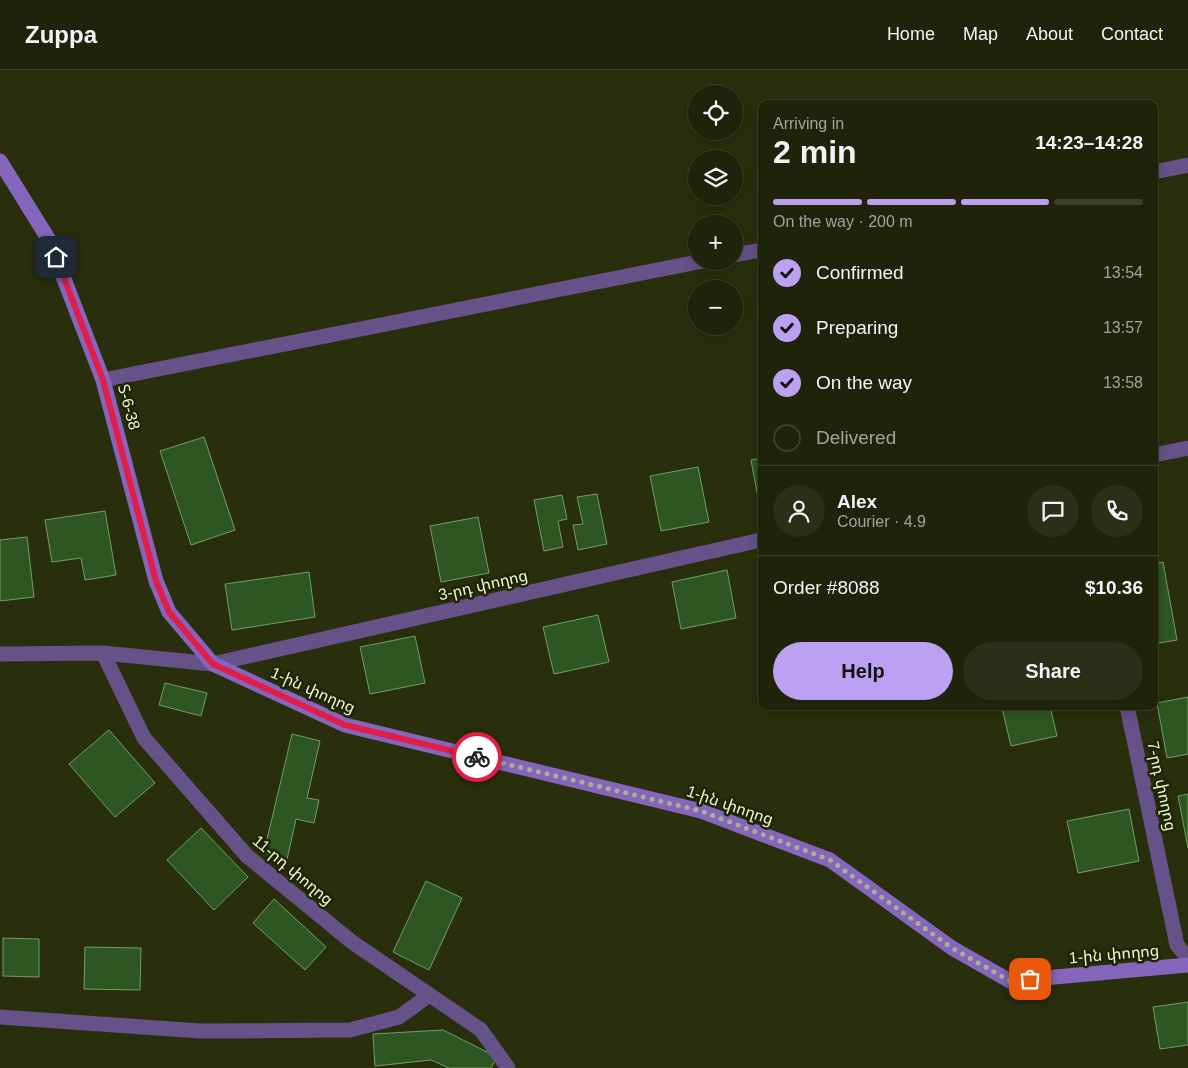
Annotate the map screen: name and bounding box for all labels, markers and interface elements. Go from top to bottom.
text: Zuppa [25,21,97,48]
text: Home [887,24,935,44]
text: Map [963,24,998,44]
text: About [1026,24,1073,44]
text: Contact [1101,24,1163,44]
map controls [688,85,743,335]
button: locate [688,85,743,140]
text: Arriving in [773,115,844,132]
text: 14:23–14:28 [1035,132,1143,153]
text: 2 min [773,134,857,170]
button: layers [688,150,743,205]
text: On the way · 200 m [773,213,913,230]
button: + [688,215,743,270]
pin [35,236,77,278]
icon: home [42,243,70,271]
icon: check [773,259,801,287]
text: Confirmed [816,262,904,283]
text: 13:54 [1103,264,1143,281]
button: − [688,280,743,335]
icon: check [773,314,801,342]
text: Preparing [816,317,898,338]
text: 13:57 [1103,319,1143,336]
icon: check [773,369,801,397]
text: On the way [816,372,912,393]
text: 13:58 [1103,374,1143,391]
street label: Տ-6-38 [115,382,143,432]
text: Delivered [816,427,896,448]
button: person [773,485,825,537]
button: chat [1027,485,1079,537]
button: phone [1091,485,1143,537]
text: Alex [837,491,877,512]
text: Courier · 4.9 [837,513,926,530]
street label: 3-րդ փողոց [437,566,530,605]
text: Order #8088 [773,577,880,598]
text: $10.36 [1085,577,1143,598]
button: Help [773,642,953,700]
button: Share [963,642,1143,700]
street label: 1-ին փողոց [268,664,358,717]
courier [452,732,502,782]
street label: 7-րդ փողոց [1143,740,1180,833]
icon: bike [463,743,491,771]
street label: 1-ին փողոց [684,782,776,829]
street label: 11-րդ փողոց [249,832,336,909]
street label: 1-ին փողոց [1068,942,1160,967]
pin [1009,958,1051,1000]
icon: bag [1016,965,1044,993]

